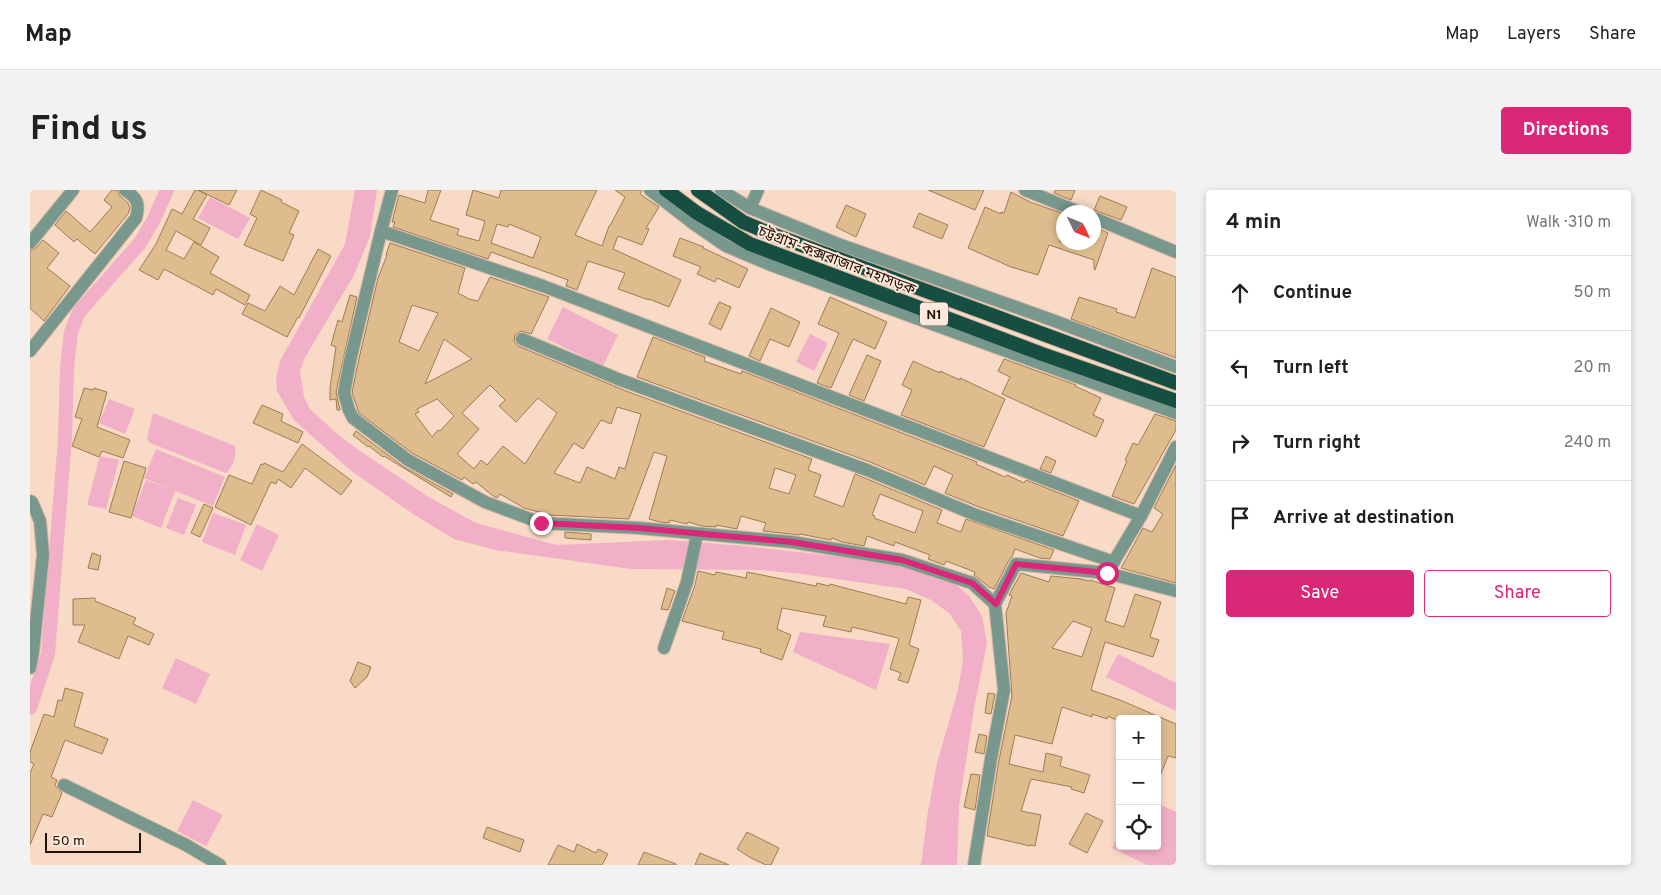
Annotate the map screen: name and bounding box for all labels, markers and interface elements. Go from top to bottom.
text: Map [25,20,72,50]
text: Map [1445,23,1479,46]
text: Layers [1507,23,1561,46]
text: Share [1589,23,1636,46]
button: Directions [1501,107,1631,154]
text: Find us [30,108,148,152]
north arrow [1056,205,1101,250]
text: 4 min [1226,209,1282,236]
text: Walk · 310 m [1526,213,1611,233]
street label: চট্টগ্রাম-কক্সবাজার মহাসড়ক [754,222,919,301]
icon: ahead [1226,279,1254,307]
text: Continue [1273,281,1352,305]
text: 50 m [1574,283,1611,303]
road number: N1 [920,302,948,326]
icon: left [1226,354,1254,382]
text: Turn left [1273,356,1349,380]
text: 20 m [1574,358,1611,378]
icon: right [1226,429,1254,457]
text: Turn right [1273,431,1361,455]
text: 240 m [1564,433,1611,453]
icon: arrive [1226,504,1254,532]
text: Arrive at destination [1273,506,1454,530]
route end [530,512,553,535]
route start [1096,562,1119,585]
button: Save [1226,570,1414,617]
button: Share [1424,570,1611,617]
map controls [1116,715,1161,850]
button: + [1116,715,1161,760]
button: − [1116,760,1161,805]
button: locate [1116,805,1161,850]
scale bar [45,830,141,853]
text: 50 m [52,833,85,850]

